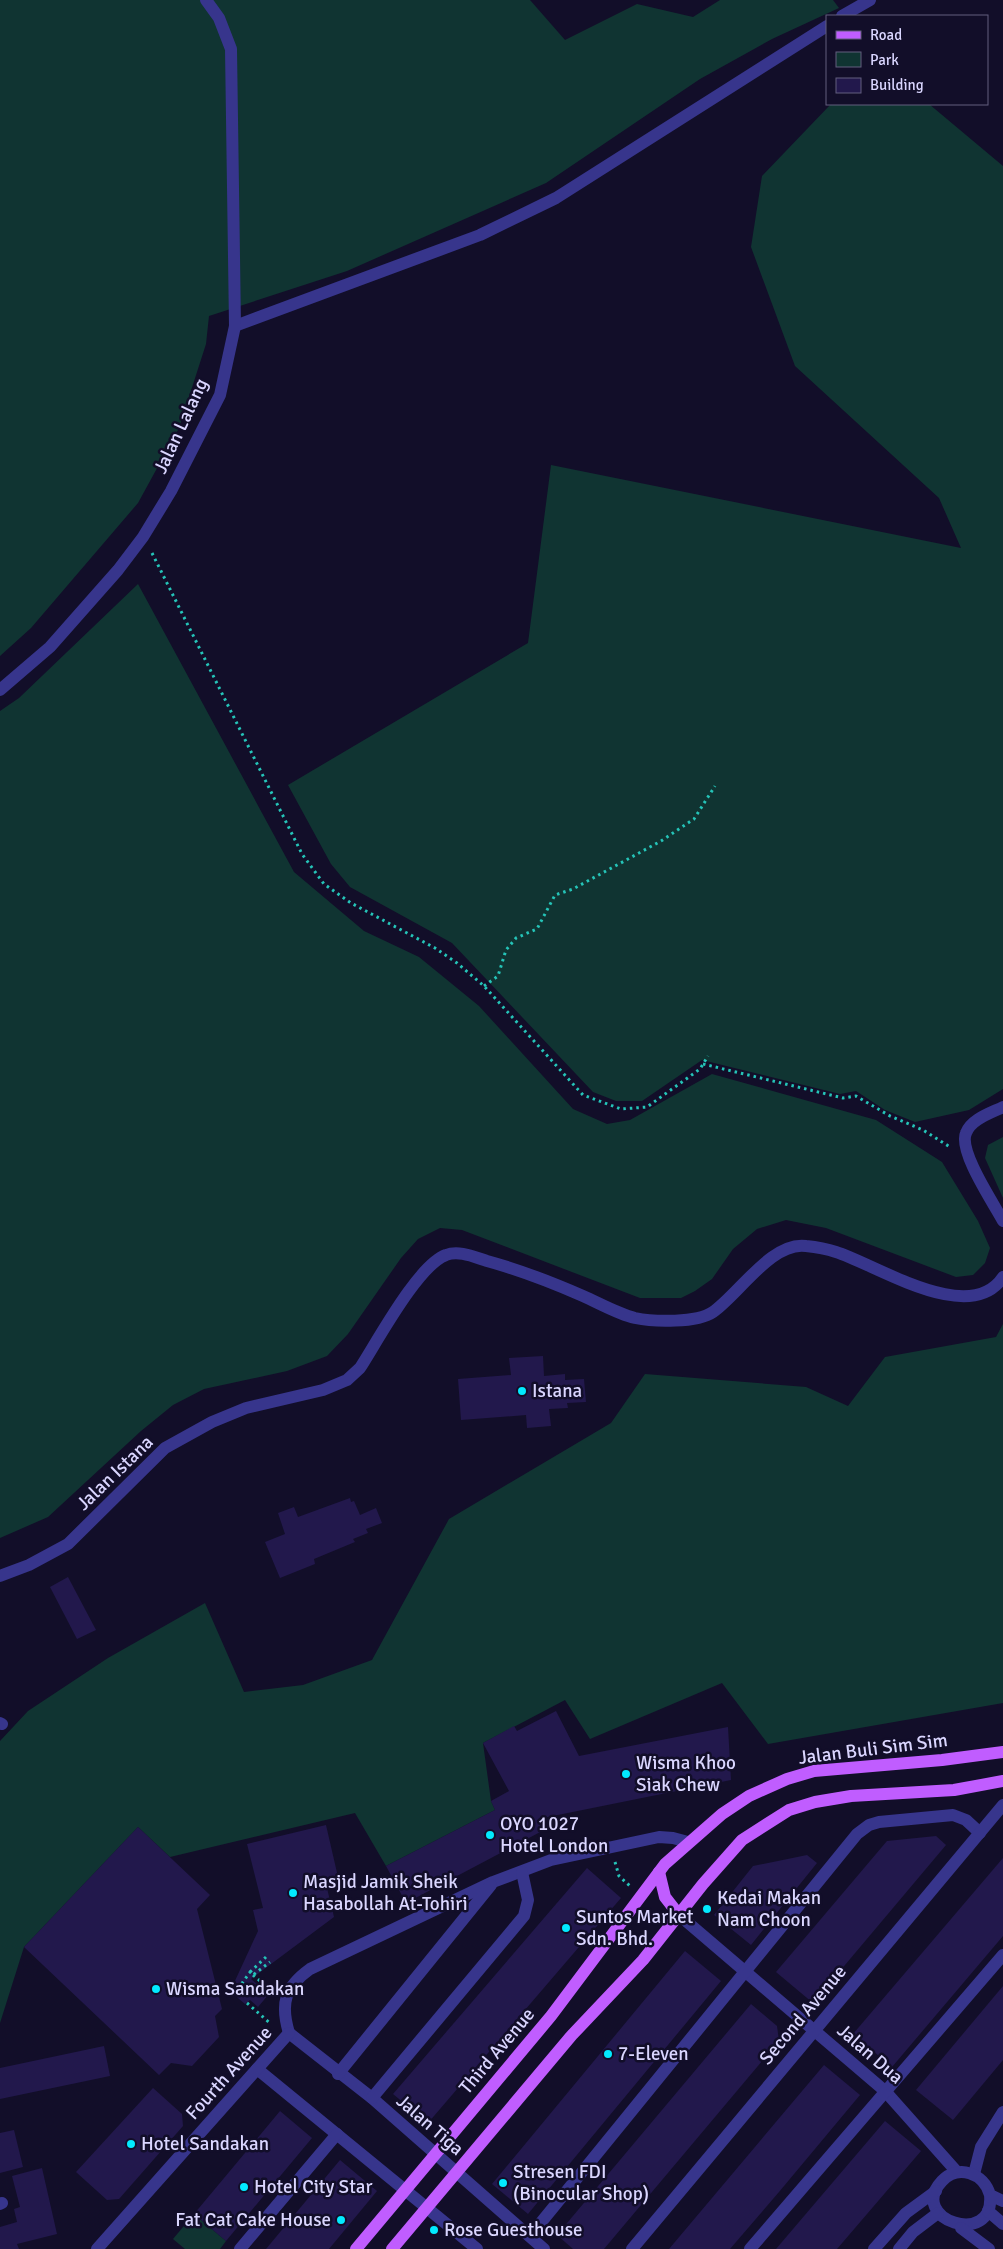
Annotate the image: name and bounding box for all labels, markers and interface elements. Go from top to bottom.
legend [826,15,988,105]
text: Road [870,26,902,44]
text: Park [870,51,899,69]
text: Building [870,76,924,94]
street label: Jalan Lalang [148,375,214,477]
place label: Istana [532,1379,582,1403]
marker: Istana [516,1385,528,1397]
street label: Jalan Istana [72,1430,158,1516]
street label: Jalan Buli Sim Sim [797,1728,949,1770]
place label: Wisma Khoo Siak Chew [636,1751,736,1797]
marker: Wisma Khoo Siak Chew [620,1768,632,1780]
place label: OYO 1027 Hotel London [500,1812,608,1858]
marker: OYO 1027 Hotel London [484,1829,496,1841]
place label: Masjid Jamik Sheik Hasabollah At-Tohiri [303,1870,468,1916]
place label: Kedai Makan Nam Choon [717,1886,821,1932]
marker: Masjid Jamik Sheik Hasabollah At-Tohiri [287,1887,299,1899]
marker: Kedai Makan Nam Choon [701,1903,713,1915]
place label: Suntos Market Sdn. Bhd. [576,1905,694,1951]
marker: Suntos Market Sdn. Bhd. [560,1922,572,1934]
street label: Second Avenue [754,1960,852,2070]
place label: Wisma Sandakan [166,1977,304,2001]
marker: Wisma Sandakan [150,1983,162,1995]
street label: Third Avenue [454,2003,540,2099]
street label: Jalan Dua [832,2019,908,2089]
street label: Fourth Avenue [181,2021,277,2125]
place label: 7-Eleven [618,2042,689,2066]
marker: 7-Eleven [602,2048,614,2060]
street label: Jalan Tiga [391,2089,469,2161]
place label: Hotel Sandakan [141,2132,269,2156]
marker: Hotel Sandakan [125,2138,137,2150]
place label: Stresen FDI (Binocular Shop) [513,2160,649,2206]
place label: Hotel City Star [254,2175,372,2199]
marker: Stresen FDI (Binocular Shop) [497,2177,509,2189]
marker: Hotel City Star [238,2181,250,2193]
place label: Fat Cat Cake House [175,2208,331,2232]
marker: Fat Cat Cake House [335,2214,347,2226]
place label: Rose Guesthouse [444,2218,583,2242]
marker: Rose Guesthouse [428,2224,440,2236]

